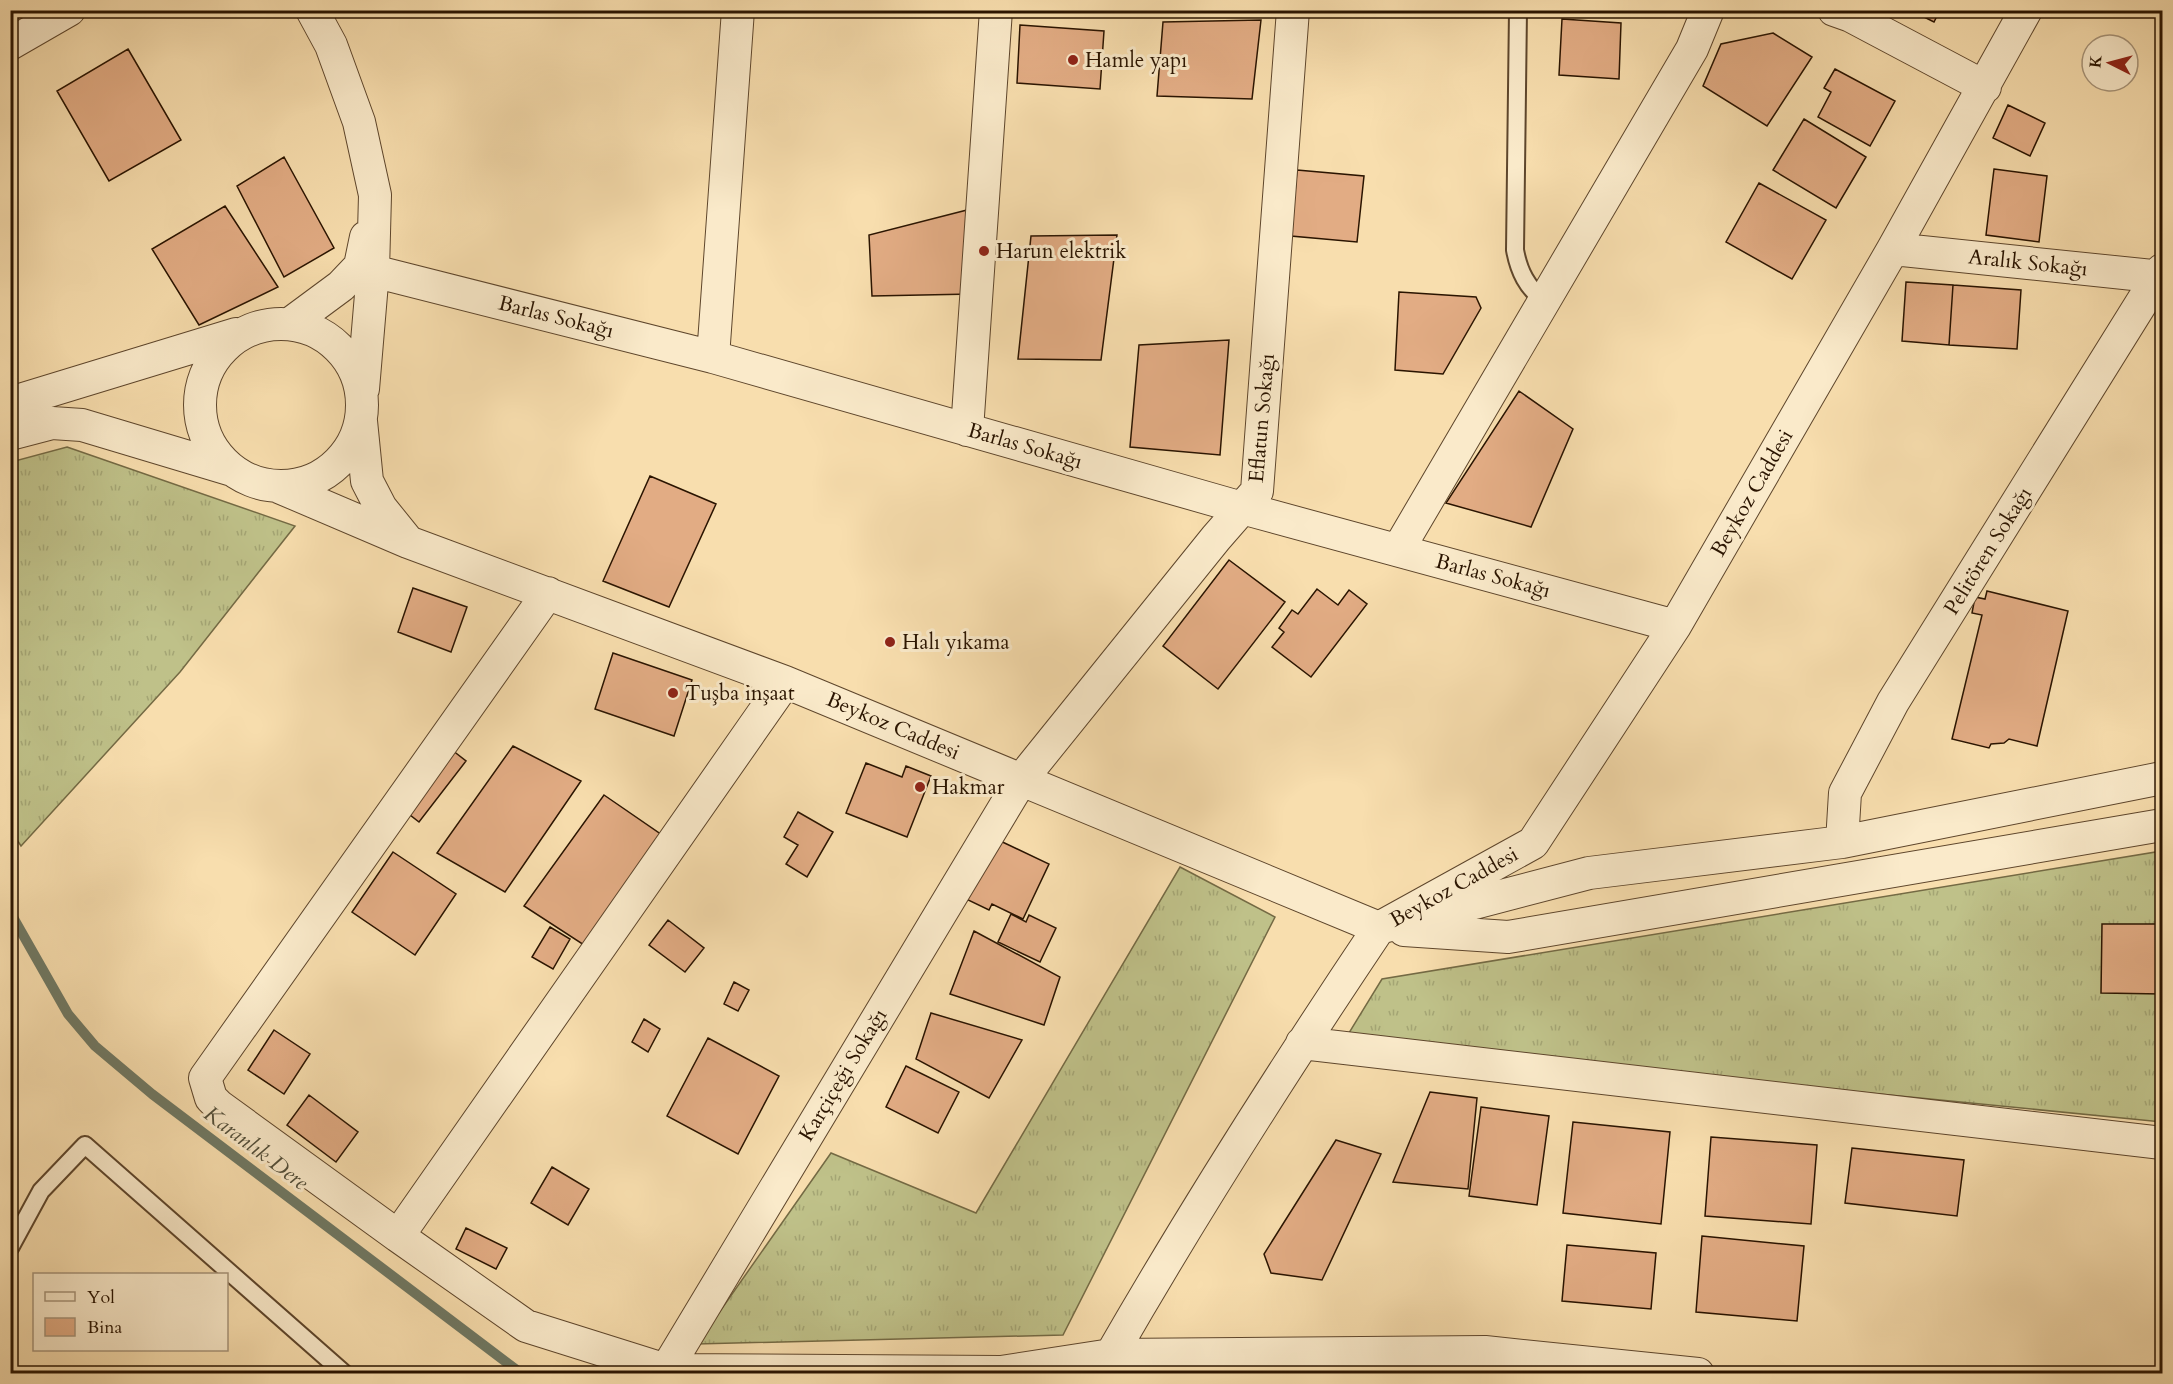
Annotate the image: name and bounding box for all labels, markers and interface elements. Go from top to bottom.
north arrow [2080,33,2140,93]
place label: Hamle yapı [1085,46,1187,75]
marker: Hamle yapı [1066,53,1080,67]
text: K [2084,54,2108,69]
place label: Harun elektrik [996,237,1127,266]
street label: Aralık Sokağı [1967,242,2089,284]
marker: Harun elektrik [977,244,991,258]
street label: Barlas Sokağı [495,289,617,345]
street label: Eflatun Sokağı [1242,352,1282,484]
street label: Barlas Sokağı [964,416,1086,476]
street label: Beykoz Caddesi [1704,424,1800,562]
street label: Pelitören Sokağı [1937,481,2039,621]
street label: Barlas Sokağı [1432,547,1554,605]
place label: Halı yıkama [902,628,1010,657]
marker: Halı yıkama [883,635,897,649]
place label: Tuşba inşaat [685,679,795,708]
street label: Beykoz Caddesi [822,685,964,767]
marker: Tuşba inşaat [666,686,680,700]
place label: Hakmar [932,773,1005,802]
marker: Hakmar [913,780,927,794]
street label: Beykoz Caddesi [1385,840,1523,934]
street label: Karçiçeği Sokağı [792,1003,894,1147]
water label: Karanlık Dere [198,1099,315,1197]
legend [33,1273,228,1351]
text: Yol [87,1285,115,1310]
text: Bina [87,1315,123,1340]

